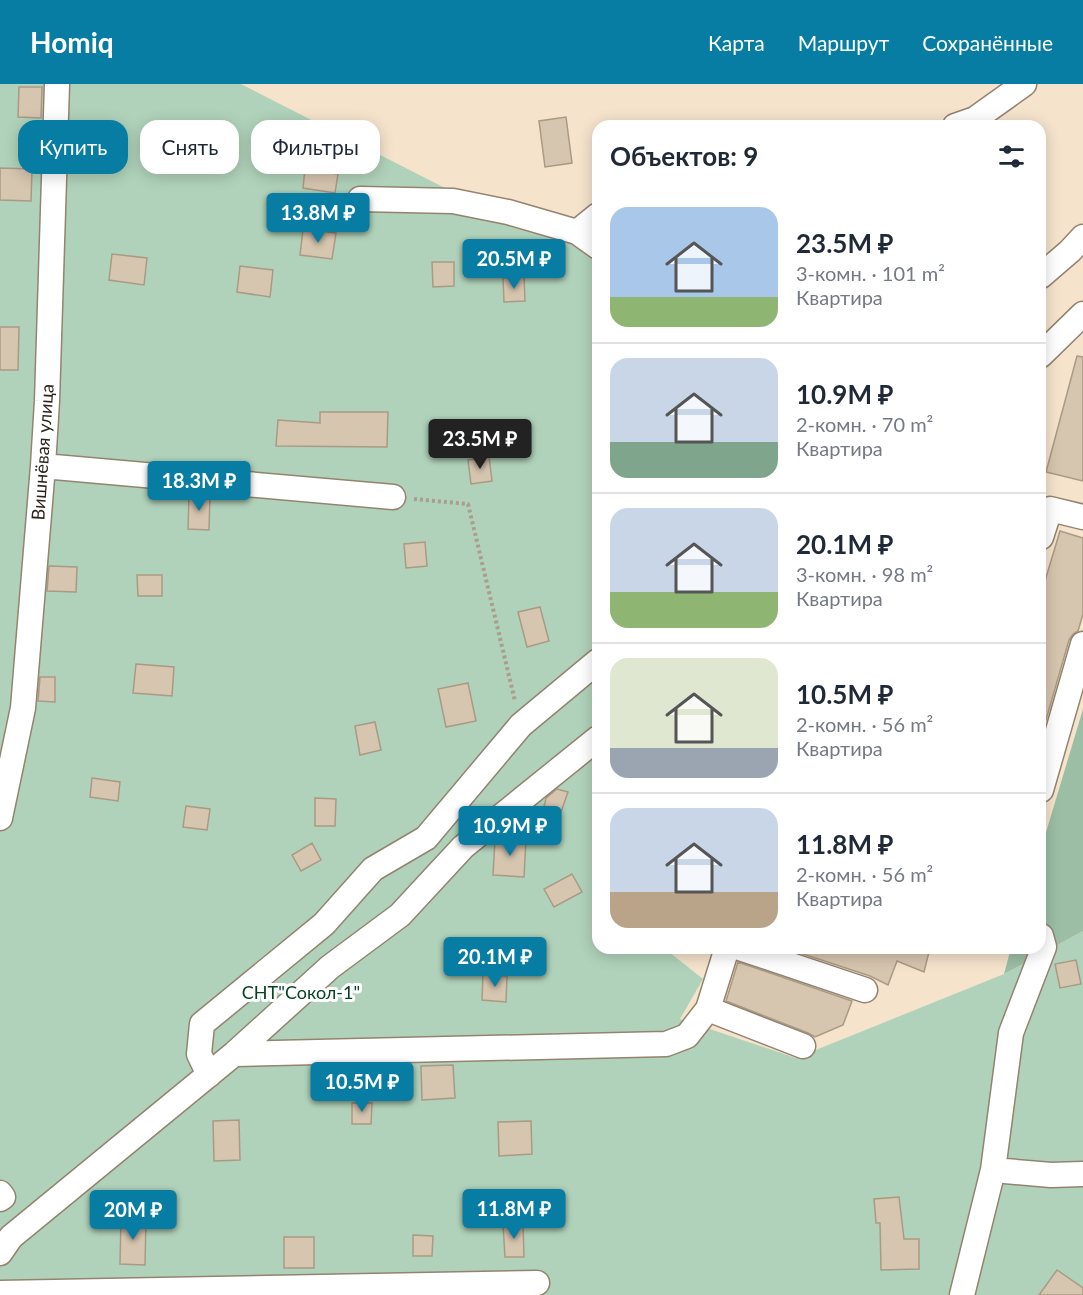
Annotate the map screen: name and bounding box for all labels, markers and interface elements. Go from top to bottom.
text: Homiq [30,25,114,59]
text: Карта [708,30,765,55]
text: Маршрут [798,30,889,55]
text: Сохранённые [922,30,1053,55]
chip: Купить [18,120,128,174]
chip: Снять [140,120,239,174]
chip: Фильтры [251,120,380,174]
text: Объектов: 9 [610,140,758,172]
icon: filters [995,140,1028,173]
pin: 13.8M ₽ [263,193,373,244]
text: 13.8M ₽ [281,200,355,224]
text: 23.5M ₽ [796,227,893,259]
icon: home [658,231,730,303]
pin: 20.5M ₽ [459,239,569,290]
text: 20.5M ₽ [477,246,551,270]
text: 3-комн. · 101 m² [796,261,945,285]
text: Квартира [796,285,883,309]
text: 10.9M ₽ [796,378,893,410]
icon: home [658,382,730,454]
street label: Вишнёвая улица [26,383,58,521]
text: 2-комн. · 70 m² [796,412,933,436]
pin: 23.5M ₽ [425,419,535,470]
text: 23.5M ₽ [443,426,517,450]
text: Квартира [796,436,883,460]
pin: 18.3M ₽ [144,461,254,512]
text: 18.3M ₽ [162,468,236,492]
text: 20.1M ₽ [796,528,893,560]
icon: home [658,532,730,604]
text: 3-комн. · 98 m² [796,562,933,586]
text: Квартира [796,586,883,610]
text: 10.5M ₽ [796,678,893,710]
icon: home [658,682,730,754]
text: 2-комн. · 56 m² [796,712,933,736]
text: Квартира [796,736,883,760]
pin: 10.9M ₽ [455,806,565,857]
text: 10.9M ₽ [473,813,547,837]
text: 11.8M ₽ [796,828,893,860]
icon: home [658,832,730,904]
text: 2-комн. · 56 m² [796,862,933,886]
text: Квартира [796,886,883,910]
pin: 20.1M ₽ [440,937,550,988]
text: 20.1M ₽ [458,944,532,968]
park label: СНТ"Сокол-1" [242,981,360,1003]
pin: 10.5M ₽ [307,1062,417,1113]
text: 10.5M ₽ [325,1069,399,1093]
pin: 11.8M ₽ [459,1189,569,1240]
pin: 20M ₽ [91,1190,175,1241]
text: 11.8M ₽ [477,1196,551,1220]
text: 20M ₽ [104,1197,162,1221]

